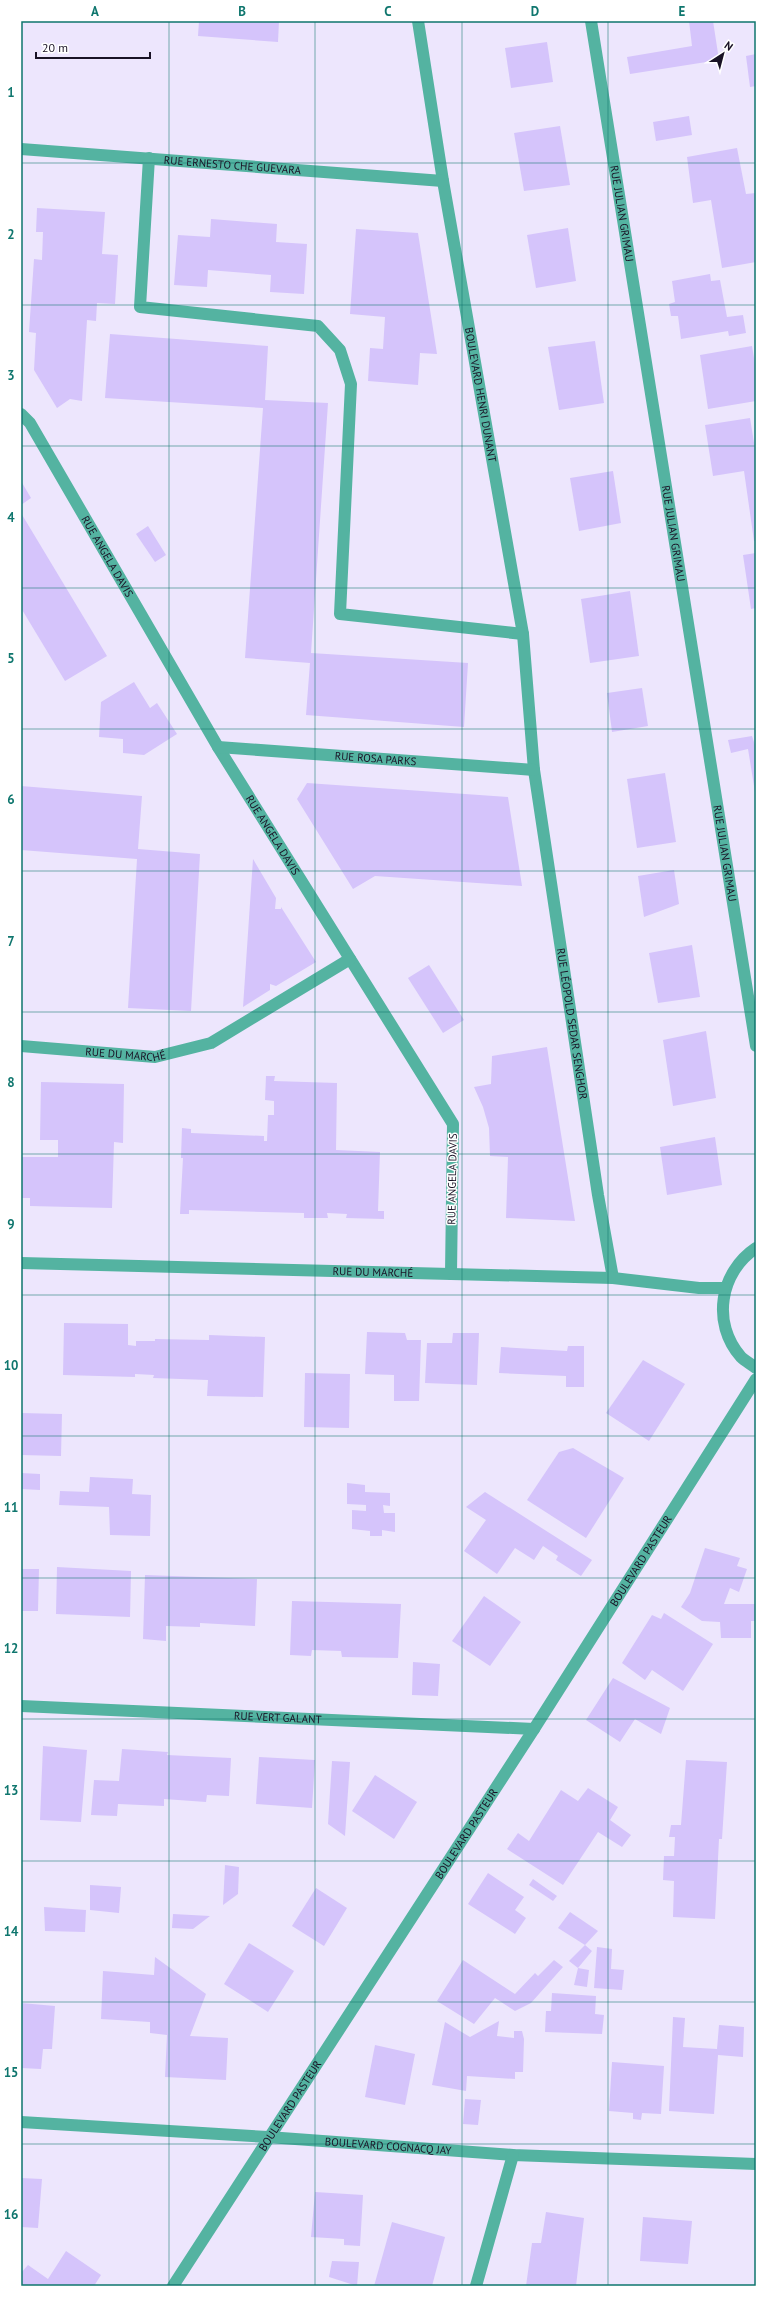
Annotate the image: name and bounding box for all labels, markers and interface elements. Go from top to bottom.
text: A [91,3,99,20]
text: B [238,3,246,20]
text: C [384,3,392,20]
text: D [531,3,539,20]
text: E [679,3,686,20]
scale bar [36,34,150,60]
north arrow [703,34,743,74]
text: N [722,38,736,54]
text: 20 m [42,40,68,55]
text: 1 [7,84,15,101]
street label: RUE ERNESTO CHE GUEVARA [163,153,302,177]
street label: RUE JULIAN GRIMAU [607,164,637,263]
text: 2 [7,226,15,243]
street label: BOULEVARD HENRI DUNANT [462,326,500,463]
text: 3 [7,367,15,384]
street label: RUE JULIAN GRIMAU [659,484,688,583]
text: 4 [7,509,15,526]
street label: RUE ANGELA DAVIS [78,513,137,600]
text: 5 [7,650,15,667]
street label: RUE ROSA PARKS [334,749,417,768]
text: 6 [7,791,15,808]
street label: RUE ANGELA DAVIS [243,792,303,878]
street label: RUE JULIAN GRIMAU [710,804,740,903]
text: 7 [7,933,15,950]
street label: RUE LÉOPOLD SEDAR SENGHOR [554,947,591,1101]
street label: RUE DU MARCHÉ [85,1044,167,1064]
text: 8 [7,1074,15,1091]
street label: RUE ANGELA DAVIS [444,1133,460,1225]
text: 9 [7,1216,15,1233]
street label: RUE DU MARCHÉ [332,1264,413,1280]
text: 10 [4,1357,18,1374]
text: 11 [4,1499,18,1516]
street label: BOULEVARD PASTEUR [607,1512,675,1609]
text: 12 [4,1640,18,1657]
street label: RUE VERT GALANT [234,1709,322,1726]
text: 13 [4,1782,18,1799]
street label: BOULEVARD PASTEUR [432,1785,501,1882]
text: 14 [4,1923,19,1940]
street label: BOULEVARD PASTEUR [255,2057,325,2154]
text: 15 [4,2064,18,2081]
street label: BOULEVARD COGNACQ JAY [324,2134,453,2158]
text: 16 [4,2206,18,2223]

